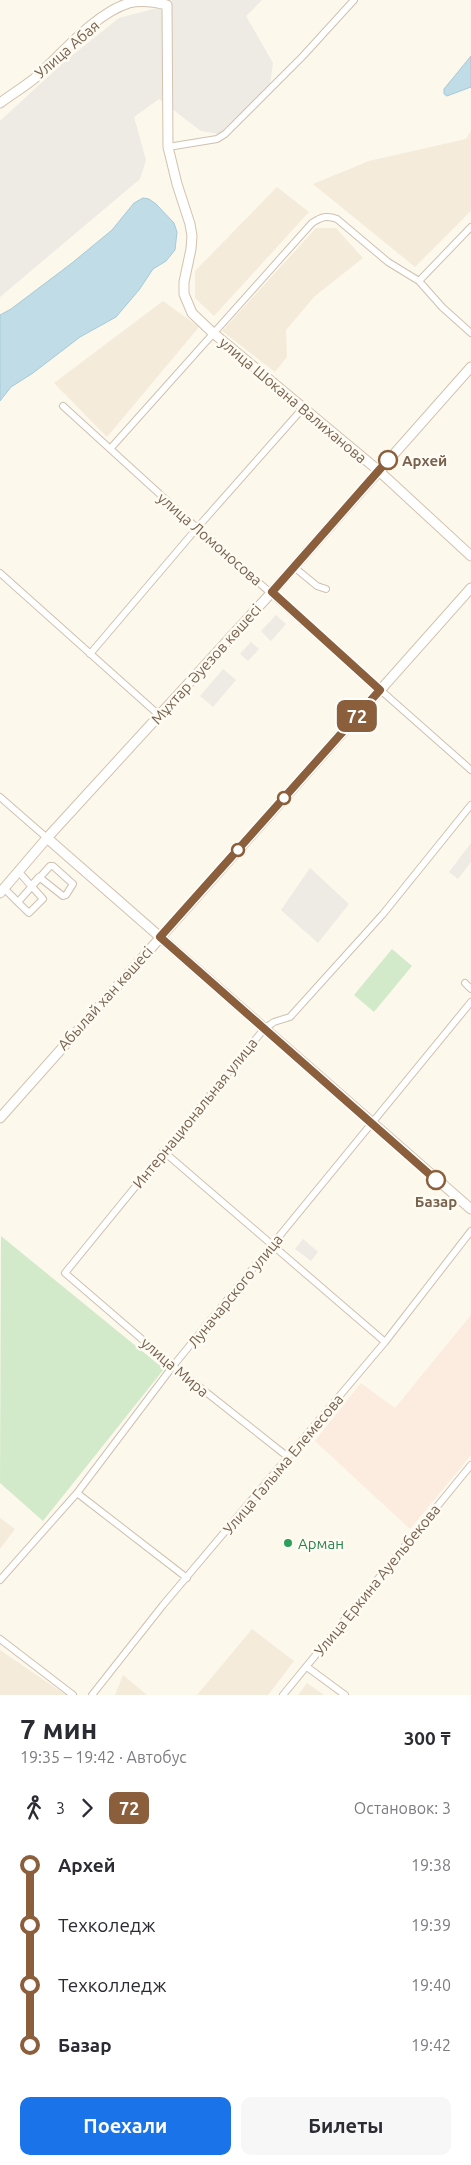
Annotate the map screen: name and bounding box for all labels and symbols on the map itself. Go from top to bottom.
street label: Улица Абая [31,17,103,81]
street label: улица Шокана Валиханова [216,333,370,467]
marker: Архей [378,450,398,470]
place label: Архей [402,452,447,469]
street label: улица Ломоносова [154,489,266,589]
street label: Мұхтар Әуезов көшесі [148,600,264,728]
line badge: 72 [334,700,380,732]
unlabelled marker [277,791,291,805]
unlabelled marker [231,843,245,857]
street label: Абылай хан көшесі [54,943,156,1053]
street label: Интернациональная улица [129,1035,261,1191]
marker: Базар [426,1170,446,1190]
place label: Базар [415,1193,457,1210]
street label: Луначарского улица [184,1231,286,1351]
street label: улица Мира [138,1334,212,1400]
street label: Улица Галыма Елемесова [219,1391,347,1537]
street label: Улица Еркина Ауельбекова [311,1501,443,1659]
place label: Арман [298,1535,344,1552]
marker: Арман [282,1537,294,1549]

